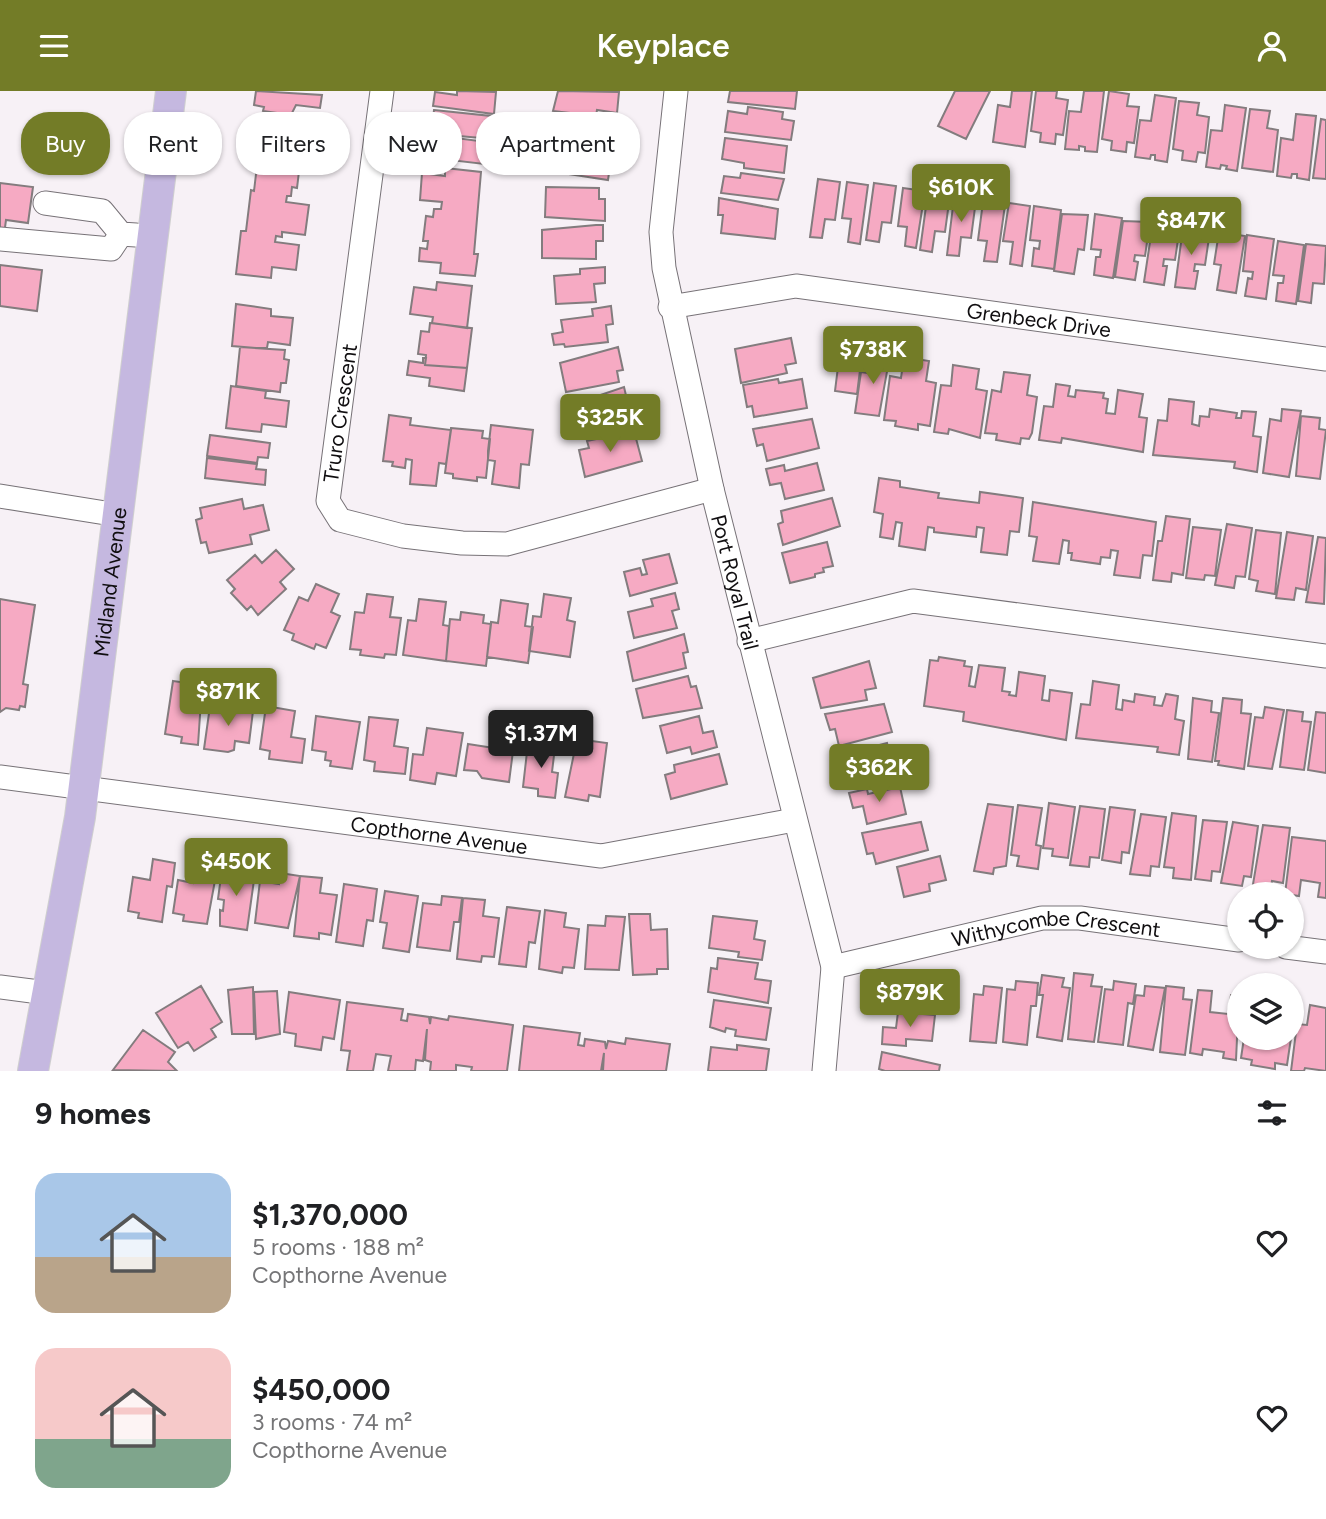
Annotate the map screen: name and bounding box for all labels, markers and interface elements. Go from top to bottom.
icon: menu [35,27,73,65]
text: Keyplace [596,27,730,65]
icon: person [1253,27,1291,65]
chip: Buy [21,112,110,175]
chip: Rent [124,112,222,175]
chip: Filters [236,112,350,175]
chip: New [364,112,462,175]
chip: Apartment [476,112,640,175]
pin: $610K [912,165,1010,224]
text: $610K [928,173,994,201]
pin: $847K [1142,197,1240,257]
text: $847K [1156,206,1226,234]
street label: Grenbeck Drive [965,297,1113,342]
pin: $738K [824,327,922,386]
text: $738K [839,335,907,363]
street label: Truro Crescent [318,342,362,484]
pin: $325K [561,395,659,454]
text: $325K [576,403,644,431]
street label: Midland Avenue [88,506,131,658]
street label: Port Royal Trail [706,512,765,652]
pin: $871K [179,669,277,728]
text: $871K [196,677,260,705]
pin: $1.37M [484,711,598,770]
text: $1.37M [504,719,578,747]
pin: $362K [830,745,928,804]
text: $362K [845,753,913,781]
street label: Copthorne Avenue [349,811,529,859]
pin: $450K [187,839,285,898]
text: $450K [201,847,271,875]
map controls [1227,882,1304,1050]
button: locate [1227,882,1304,959]
street label: Withycombe Crescent [949,905,1162,951]
pin: $879K [861,969,959,1029]
button: layers [1227,973,1304,1050]
text: $879K [876,978,944,1006]
icon: filters [1253,1094,1291,1132]
text: 9 homes [35,1095,151,1132]
text: $1,370,000 [252,1196,408,1233]
icon: home [91,1201,175,1285]
icon: heart [1253,1224,1291,1262]
text: 5 rooms · 188 m² [252,1233,424,1261]
text: Copthorne Avenue [252,1261,447,1289]
text: $450,000 [252,1371,391,1408]
icon: home [91,1376,175,1460]
icon: heart [1253,1399,1291,1437]
text: 3 rooms · 74 m² [252,1408,412,1436]
text: Copthorne Avenue [252,1436,447,1464]

